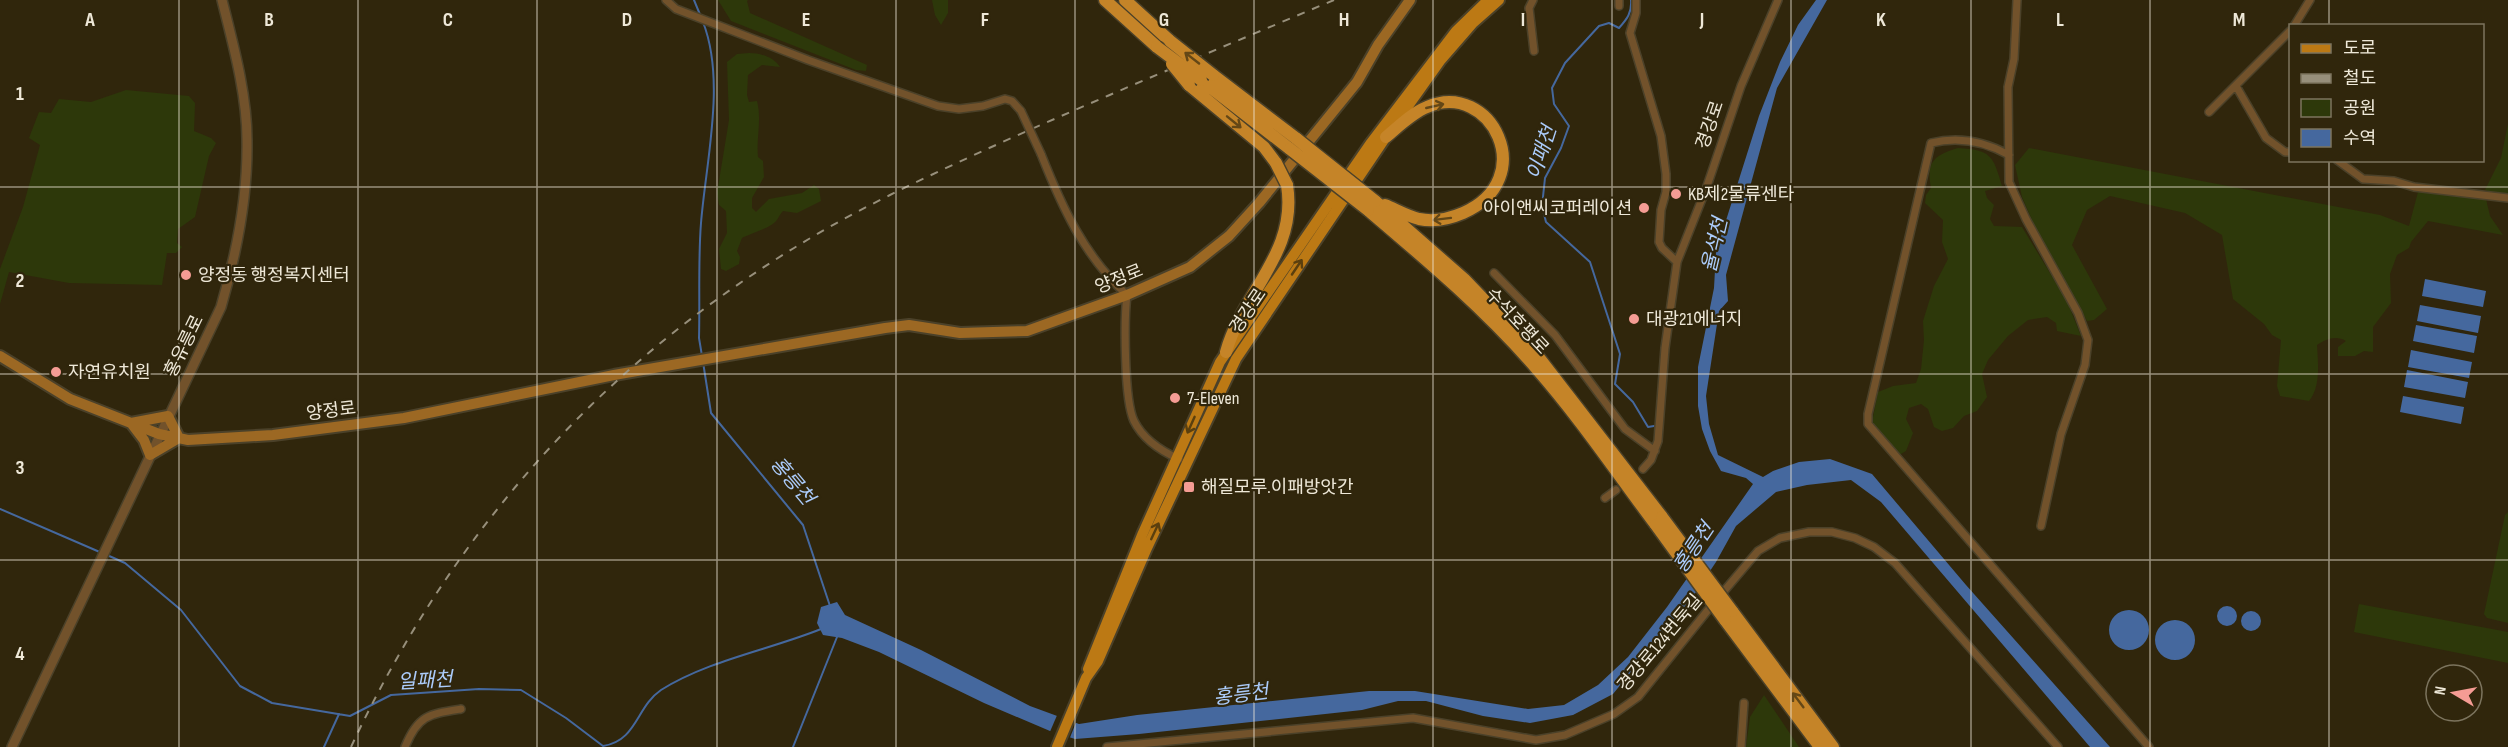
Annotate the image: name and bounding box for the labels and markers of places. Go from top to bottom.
place label: KB제2물류센타 [1688,184,1795,205]
marker: KB제2물류센타 [1669,187,1683,201]
place label: 아이앤씨코퍼레이션 [1483,198,1632,219]
marker: 아이앤씨코퍼레이션 [1637,201,1651,215]
place label: 양정동 행정복지센터 [198,265,350,286]
marker: 양정동 행정복지센터 [179,268,193,282]
place label: 대광21에너지 [1646,309,1743,330]
marker: 대광21에너지 [1627,312,1641,326]
place label: 자연유치원 [68,362,151,383]
marker: 자연유치원 [49,365,63,379]
place label: 7-Eleven [1187,388,1240,409]
marker: 7-Eleven [1168,391,1182,405]
place label: 해질모루.이패방앗간 [1201,477,1353,498]
marker: 해질모루.이패방앗간 [1182,480,1196,494]

